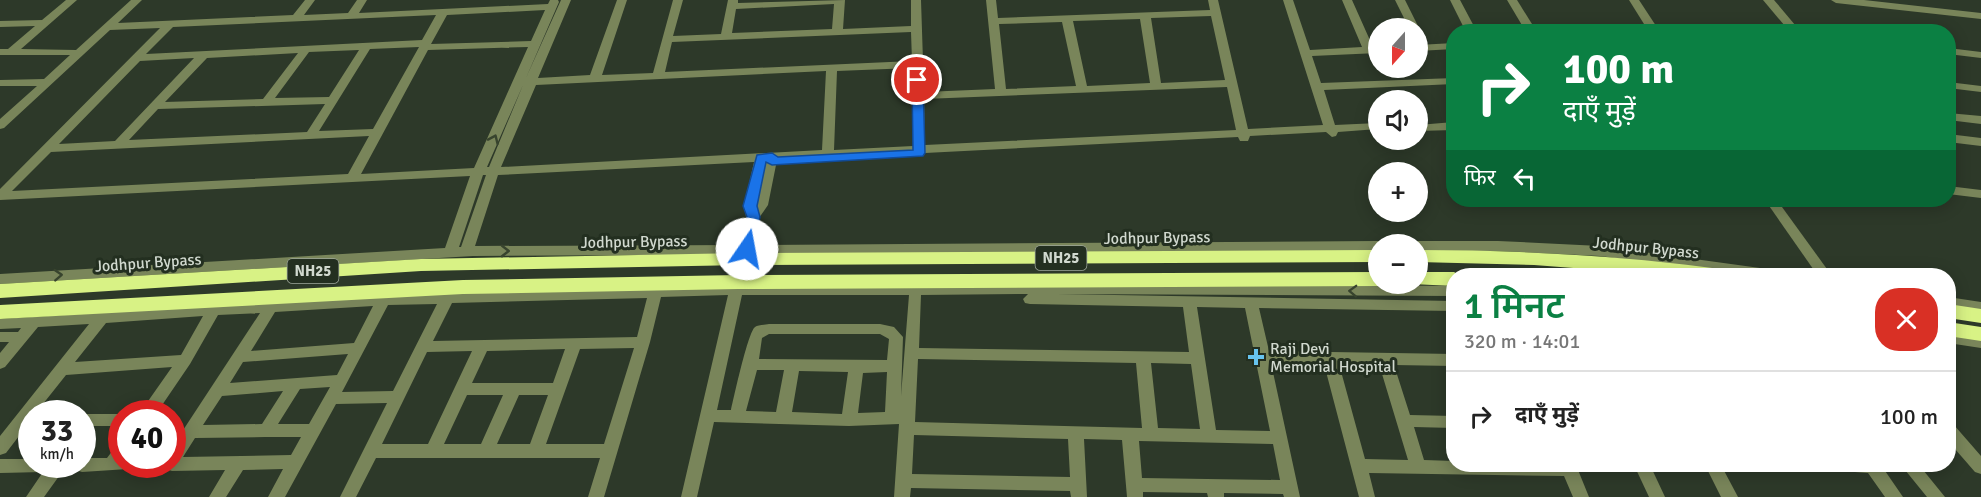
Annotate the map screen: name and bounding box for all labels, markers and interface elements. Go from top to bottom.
north arrow [1368,18,1428,78]
map controls [1368,18,1428,294]
text: 100 m [1563,44,1674,95]
icon: right [1464,48,1542,126]
pin [891,54,942,105]
icon: arrive [900,63,933,96]
button: sound [1368,90,1428,150]
text: दाएँ मुड़ें [1563,95,1636,128]
one-way arrow [487,135,499,146]
button: + [1368,162,1428,222]
icon: left [1508,162,1541,195]
text: फिर [1464,164,1496,191]
position arrow [715,217,779,281]
street label: Jodhpur Bypass [1103,227,1211,249]
street label: Jodhpur Bypass [580,231,688,253]
street label: Jodhpur Bypass [1592,232,1700,264]
button: − [1368,234,1428,294]
one-way arrow [500,245,509,257]
road number: NH25 [1036,246,1086,270]
street label: Jodhpur Bypass [94,249,202,277]
road number: NH25 [288,259,338,283]
one-way arrow [54,269,63,282]
text: 1 मिनट [1464,284,1564,329]
one-way arrow [1349,285,1358,297]
button: close [1875,288,1938,351]
text: 320 m · 14:01 [1464,329,1580,354]
place label: Raji Devi Memorial Hospital [1270,339,1396,377]
marker: Raji Devi Memorial Hospital [1247,348,1265,366]
speed limit sign: 40 [108,400,186,478]
icon: right [1464,400,1497,433]
text: दाएँ मुड़ें [1515,401,1579,428]
text: 100 m [1880,403,1938,430]
text: 33 [41,413,73,450]
text: km/h [40,445,74,463]

